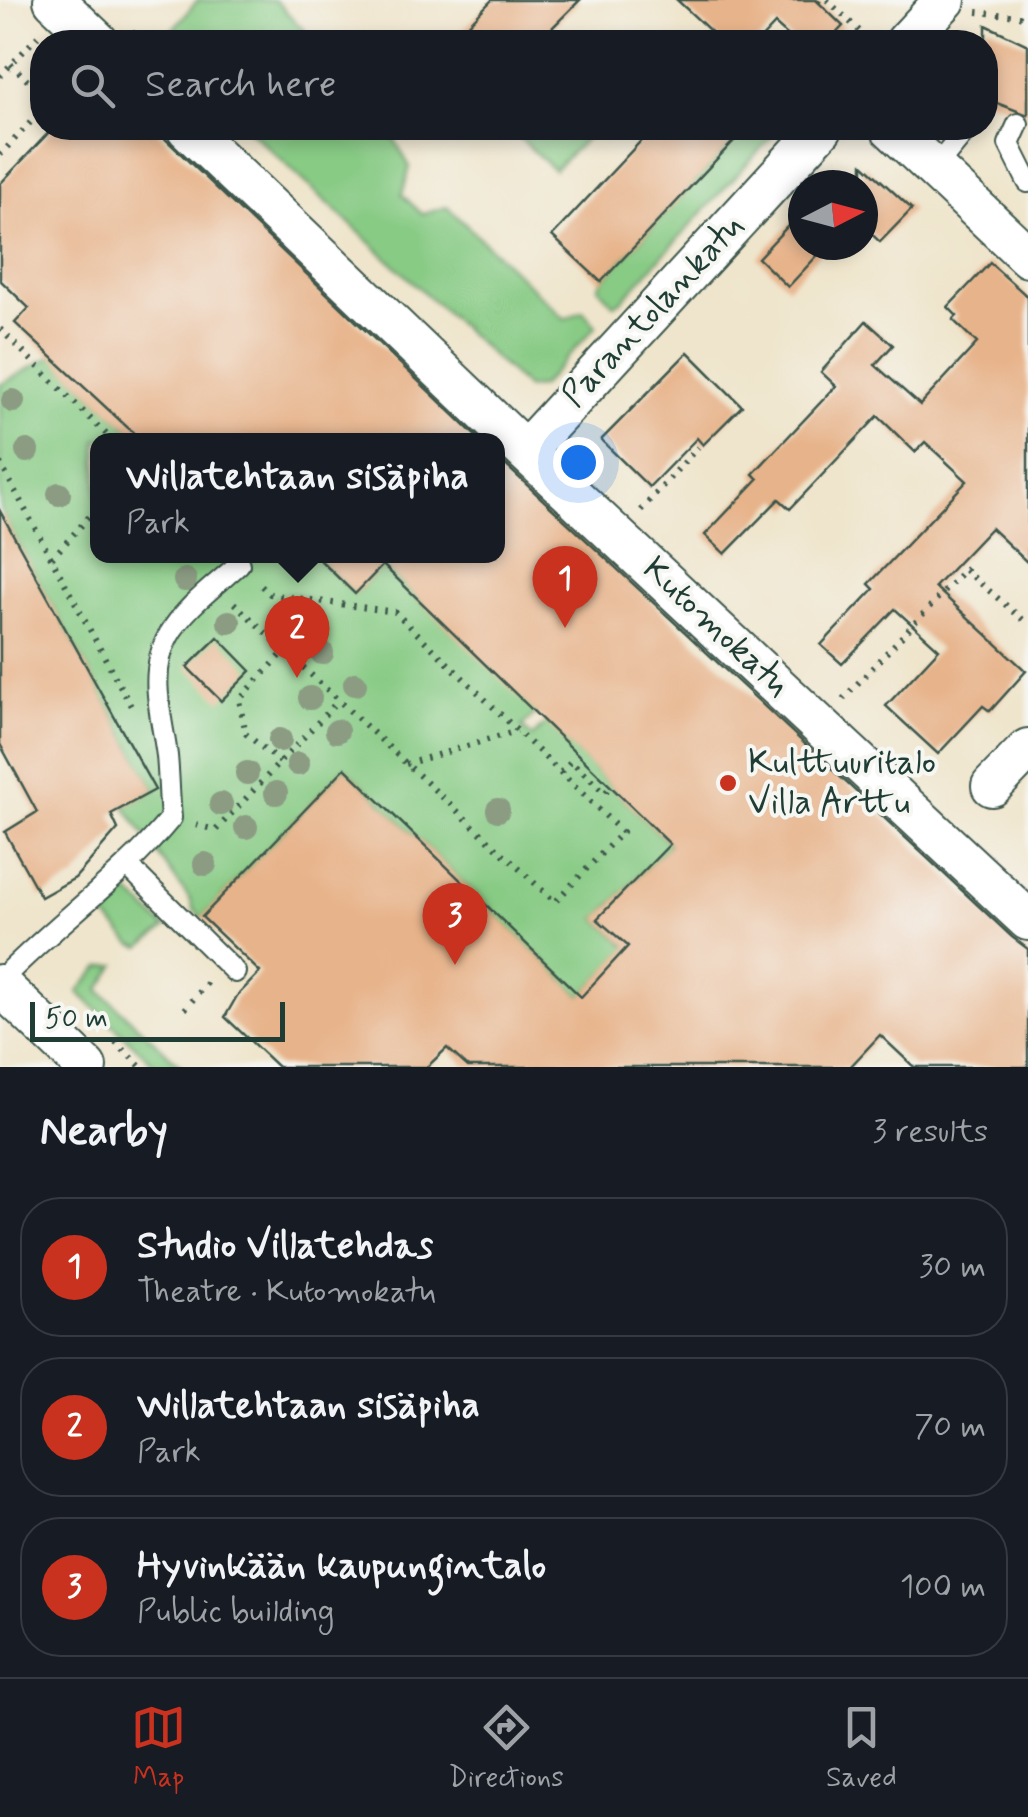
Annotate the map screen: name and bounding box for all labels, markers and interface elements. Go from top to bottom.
search box [30,30,998,140]
icon: search [65,58,120,113]
text: Search here [145,61,336,110]
north arrow [788,170,878,260]
street label: Parantolankatu [552,205,754,417]
popup [90,433,505,563]
your location [553,437,604,488]
text: Willatehtaan sisäpiha [126,453,469,502]
text: Park [126,502,190,544]
pin: 1 [532,546,598,628]
street label: Kutomokatu [632,547,800,707]
pin: 2 [264,596,330,678]
place label: Kulttuuritalo Villa Arttu [748,740,936,826]
marker: Kulttuuritalo Villa Arttu [717,772,739,794]
pin: 3 [422,882,488,965]
scale bar [30,997,285,1042]
text: 50 m [45,1001,108,1038]
text: Nearby [40,1105,168,1160]
text: 3 results [872,1111,988,1153]
text: Studio Villatehdas [137,1222,433,1271]
text: 1 [67,1246,82,1288]
text: 30 m [919,1246,986,1288]
text: Theatre · Kutomokatu [137,1271,436,1313]
text: Willatehtaan sisäpiha [137,1382,480,1431]
text: 2 [67,1406,82,1448]
text: 70 m [914,1406,986,1448]
text: Park [137,1431,201,1473]
text: Hyvinkään kaupungintalo [137,1542,546,1591]
text: 3 [67,1566,82,1608]
text: 100 m [900,1566,986,1608]
text: Public building [137,1591,334,1633]
tab: Map [131,1700,186,1797]
tab: Directions [449,1700,564,1797]
tab: Saved [826,1700,897,1797]

